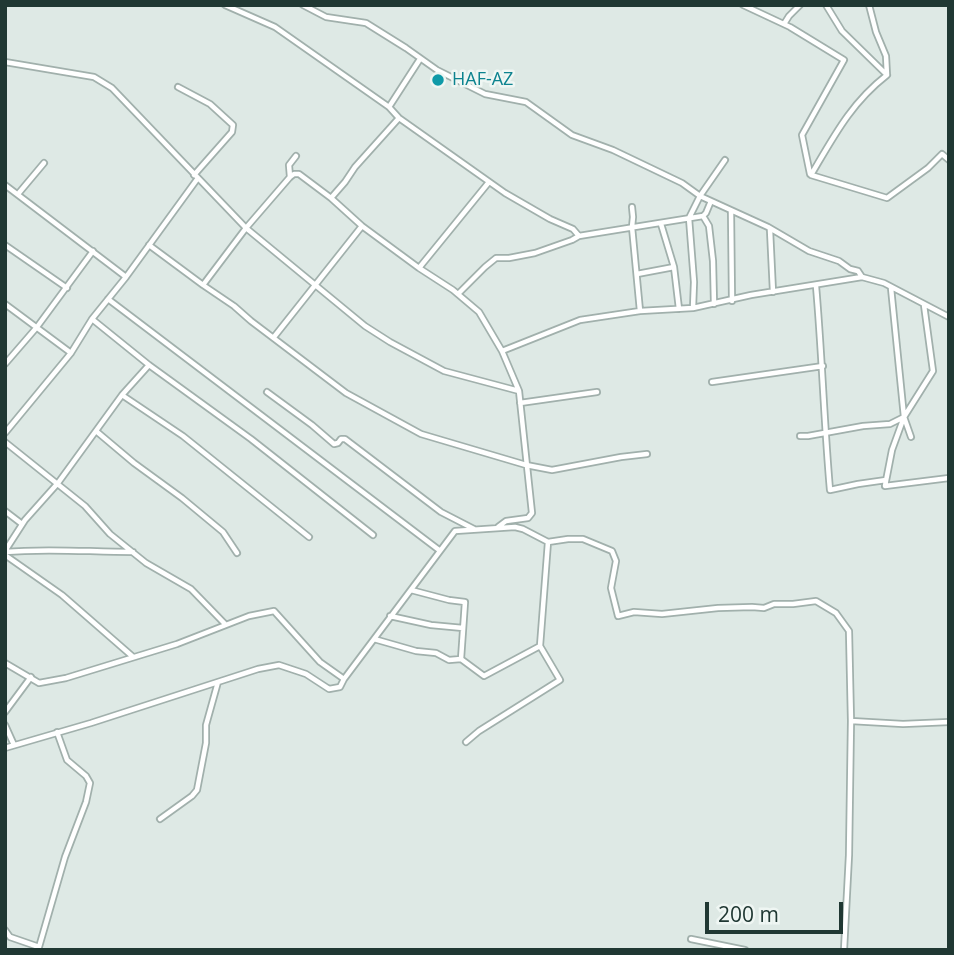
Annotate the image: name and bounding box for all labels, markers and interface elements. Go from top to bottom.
place label: HAF-AZ [452,69,513,91]
marker: HAF-AZ [430,72,446,88]
scale bar [709,888,847,932]
text: 200 m [718,900,779,928]

